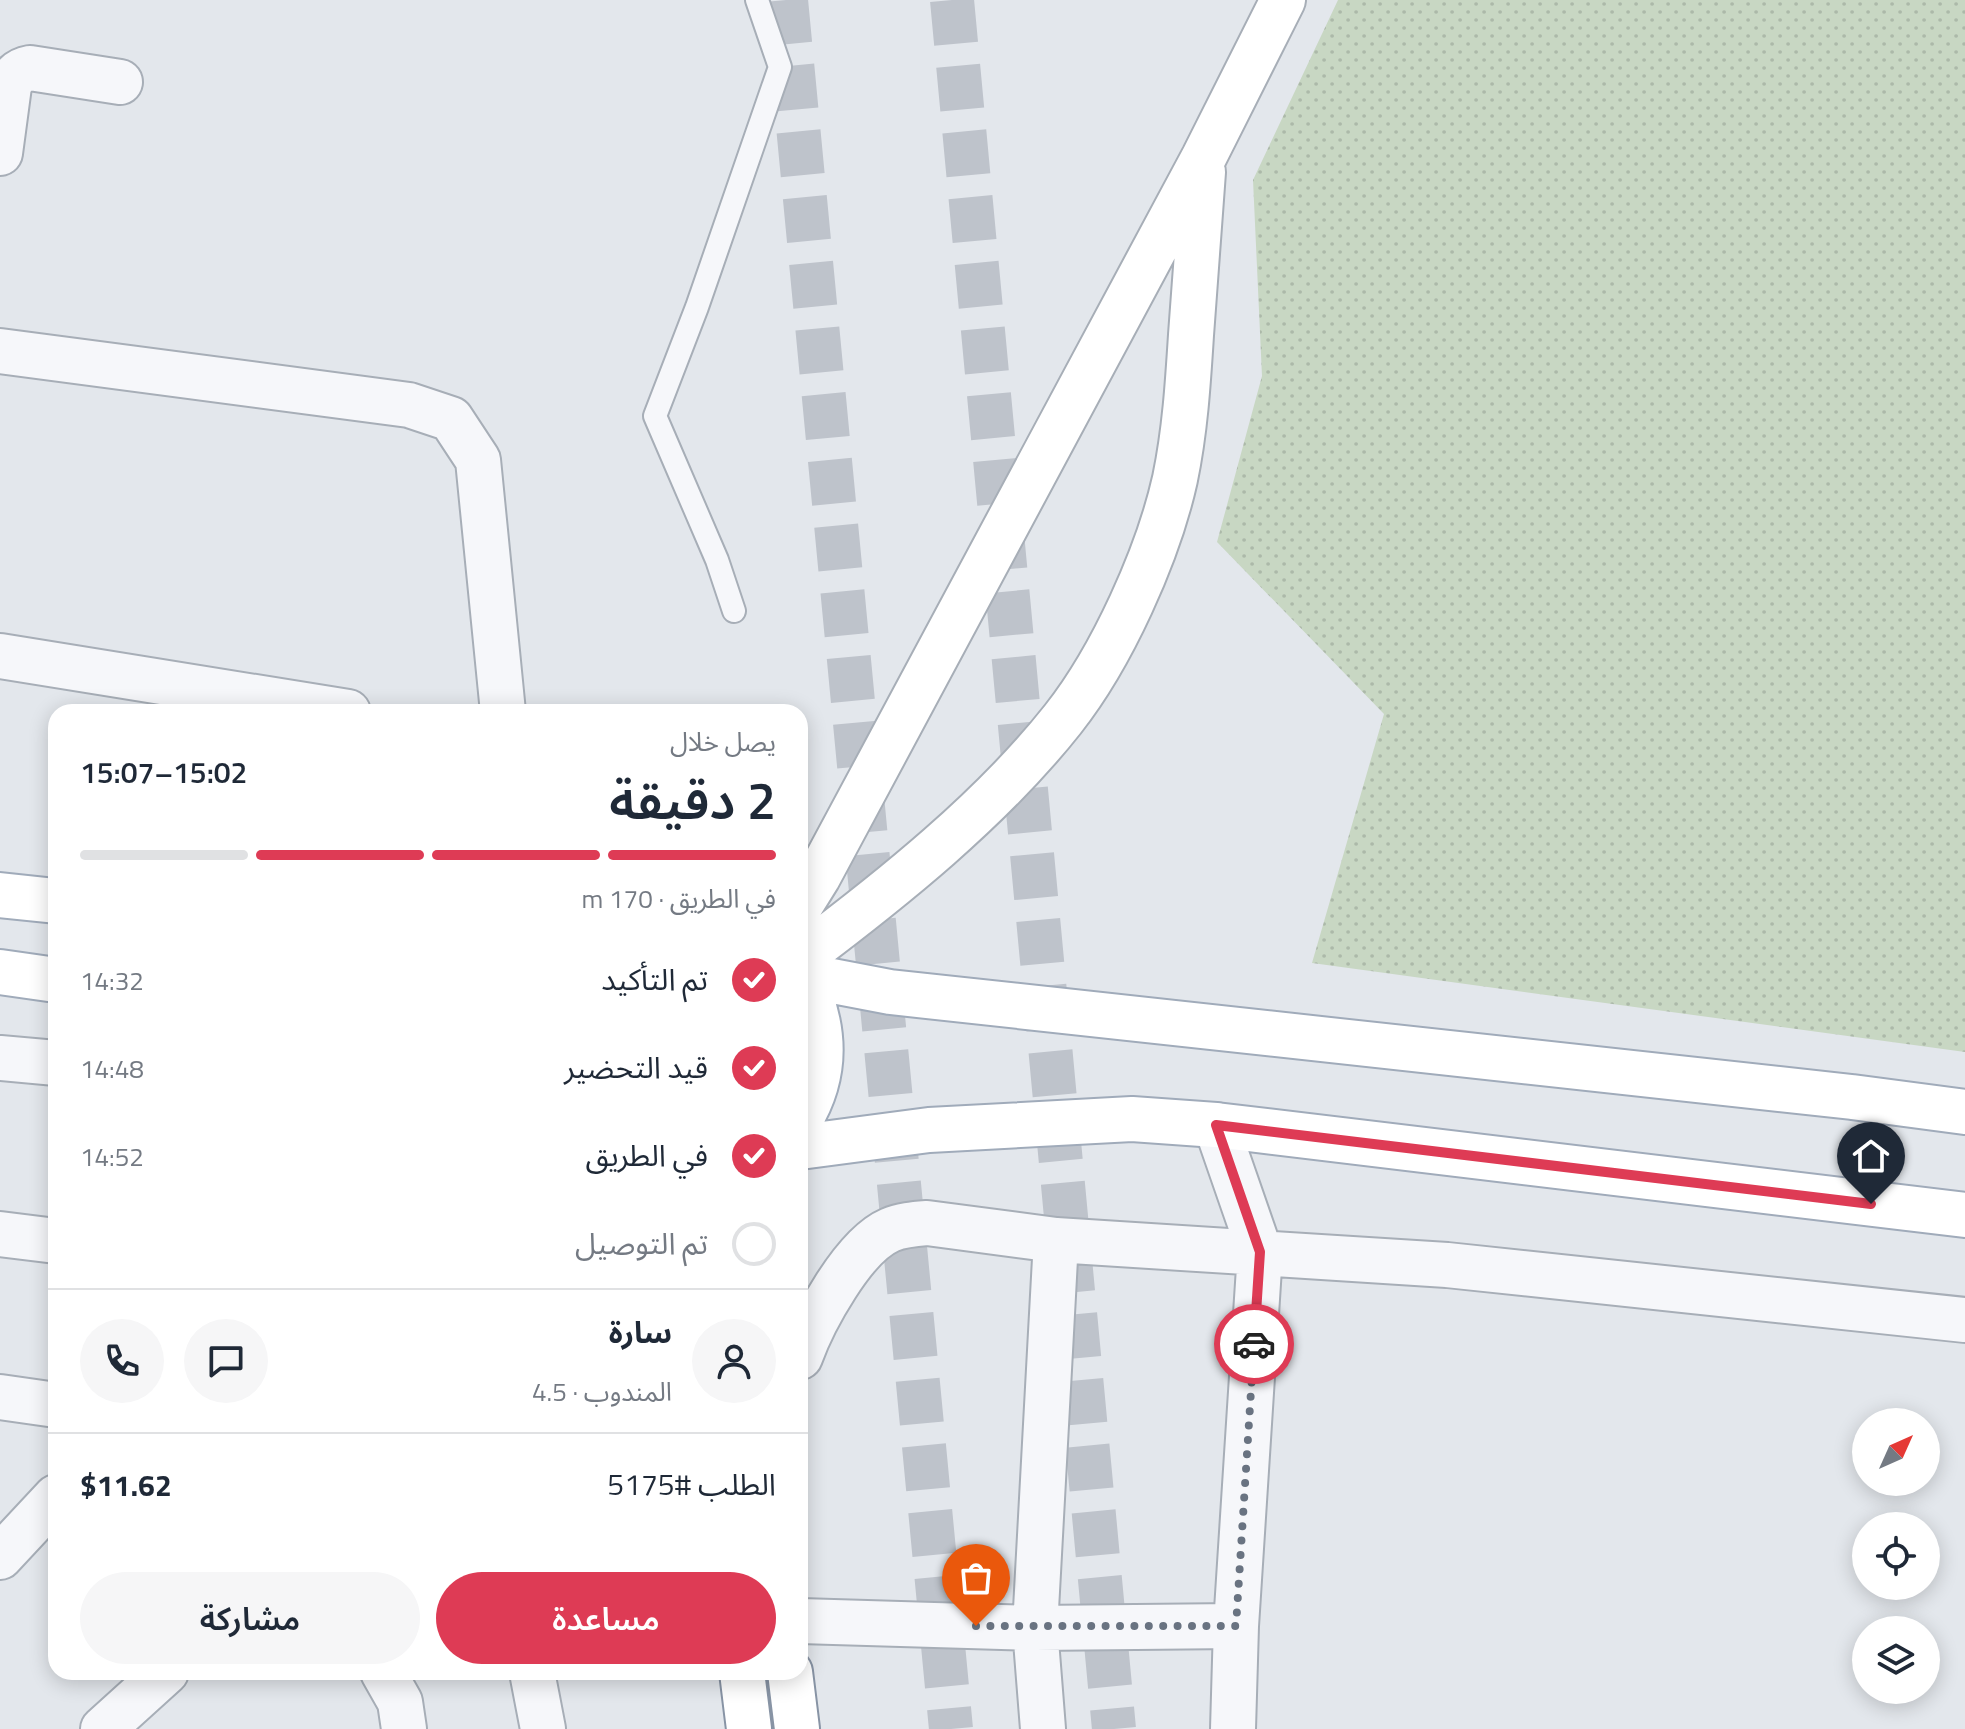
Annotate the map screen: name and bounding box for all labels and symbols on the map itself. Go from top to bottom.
pin [1837,1122,1905,1204]
courier [1214,1304,1294,1384]
north arrow [1852,1408,1940,1496]
pin [942,1544,1010,1626]

